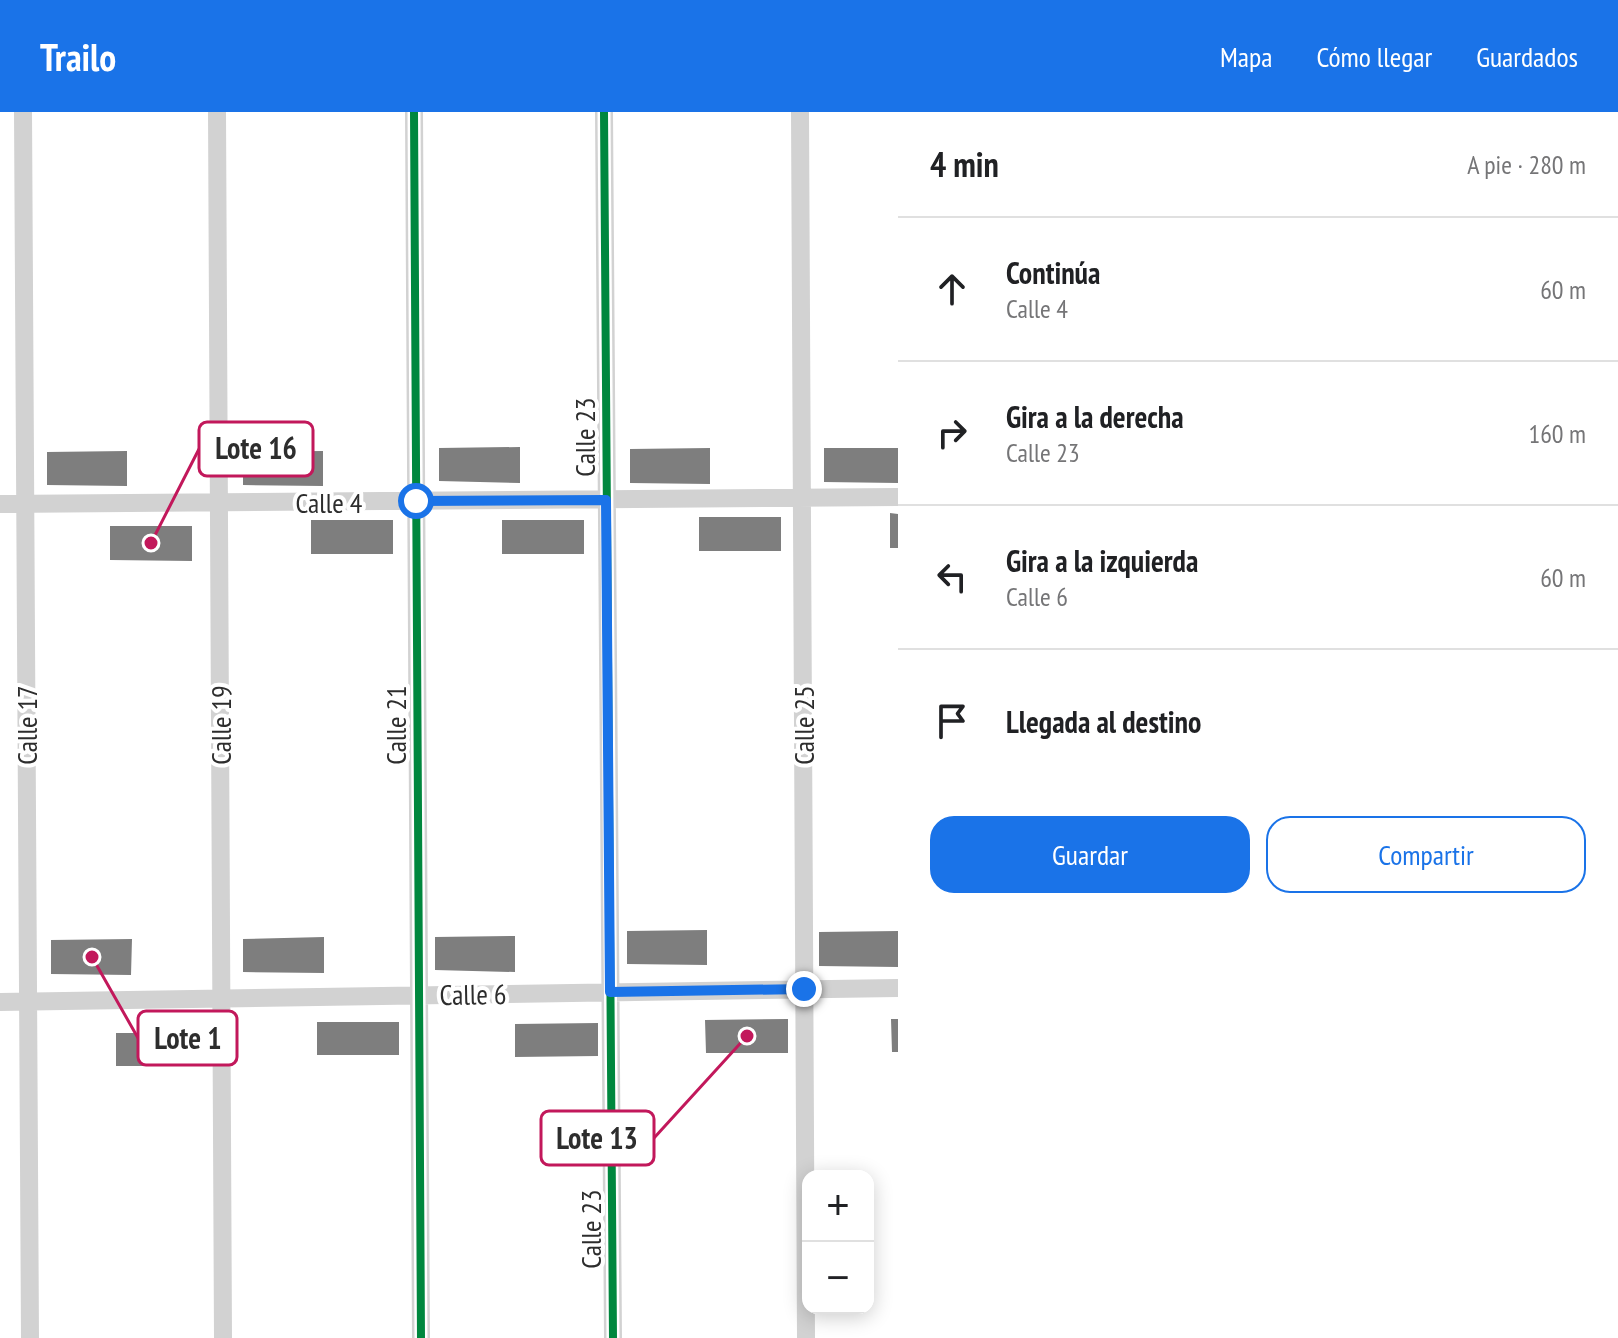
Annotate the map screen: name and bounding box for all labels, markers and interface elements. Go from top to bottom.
text: Trailo [40,32,116,81]
text: Mapa [1220,38,1272,75]
text: Cómo llegar [1316,38,1432,75]
text: Guardados [1476,38,1578,75]
text: 4 min [930,142,999,186]
text: A pie · 280 m [1467,148,1586,181]
text: Continúa [1006,253,1100,292]
icon: ahead [930,267,974,311]
text: 60 m [1540,273,1586,306]
text: Calle 4 [1006,292,1068,325]
street label: Calle 23 [566,397,603,477]
text: Gira a la derecha [1006,397,1184,436]
icon: right [930,411,974,455]
text: 160 m [1528,417,1586,450]
callout: Lote 16 [199,422,313,476]
text: Lote 16 [215,428,297,467]
text: Calle 23 [1006,436,1080,469]
route start [398,483,434,519]
street label: Calle 4 [296,484,363,521]
text: Gira a la izquierda [1006,541,1198,580]
icon: left [930,555,974,599]
text: 60 m [1540,561,1586,594]
text: Calle 6 [1006,580,1068,613]
street label: Calle 17 [8,685,45,765]
street label: Calle 19 [202,685,239,765]
street label: Calle 21 [377,685,414,765]
street label: Calle 25 [785,685,822,765]
icon: arrive [930,699,974,743]
text: Llegada al destino [1006,702,1201,741]
button: Guardar [930,816,1250,893]
button: Compartir [1266,816,1586,893]
route end [786,971,822,1007]
street label: Calle 6 [439,975,507,1013]
callout: Lote 1 [138,1011,237,1065]
text: Lote 1 [154,1018,222,1057]
callout: Lote 13 [541,1111,654,1165]
text: Lote 13 [556,1118,638,1157]
map controls [802,1170,874,1314]
button: + [802,1170,874,1242]
street label: Calle 23 [572,1189,609,1269]
button: − [802,1242,874,1314]

